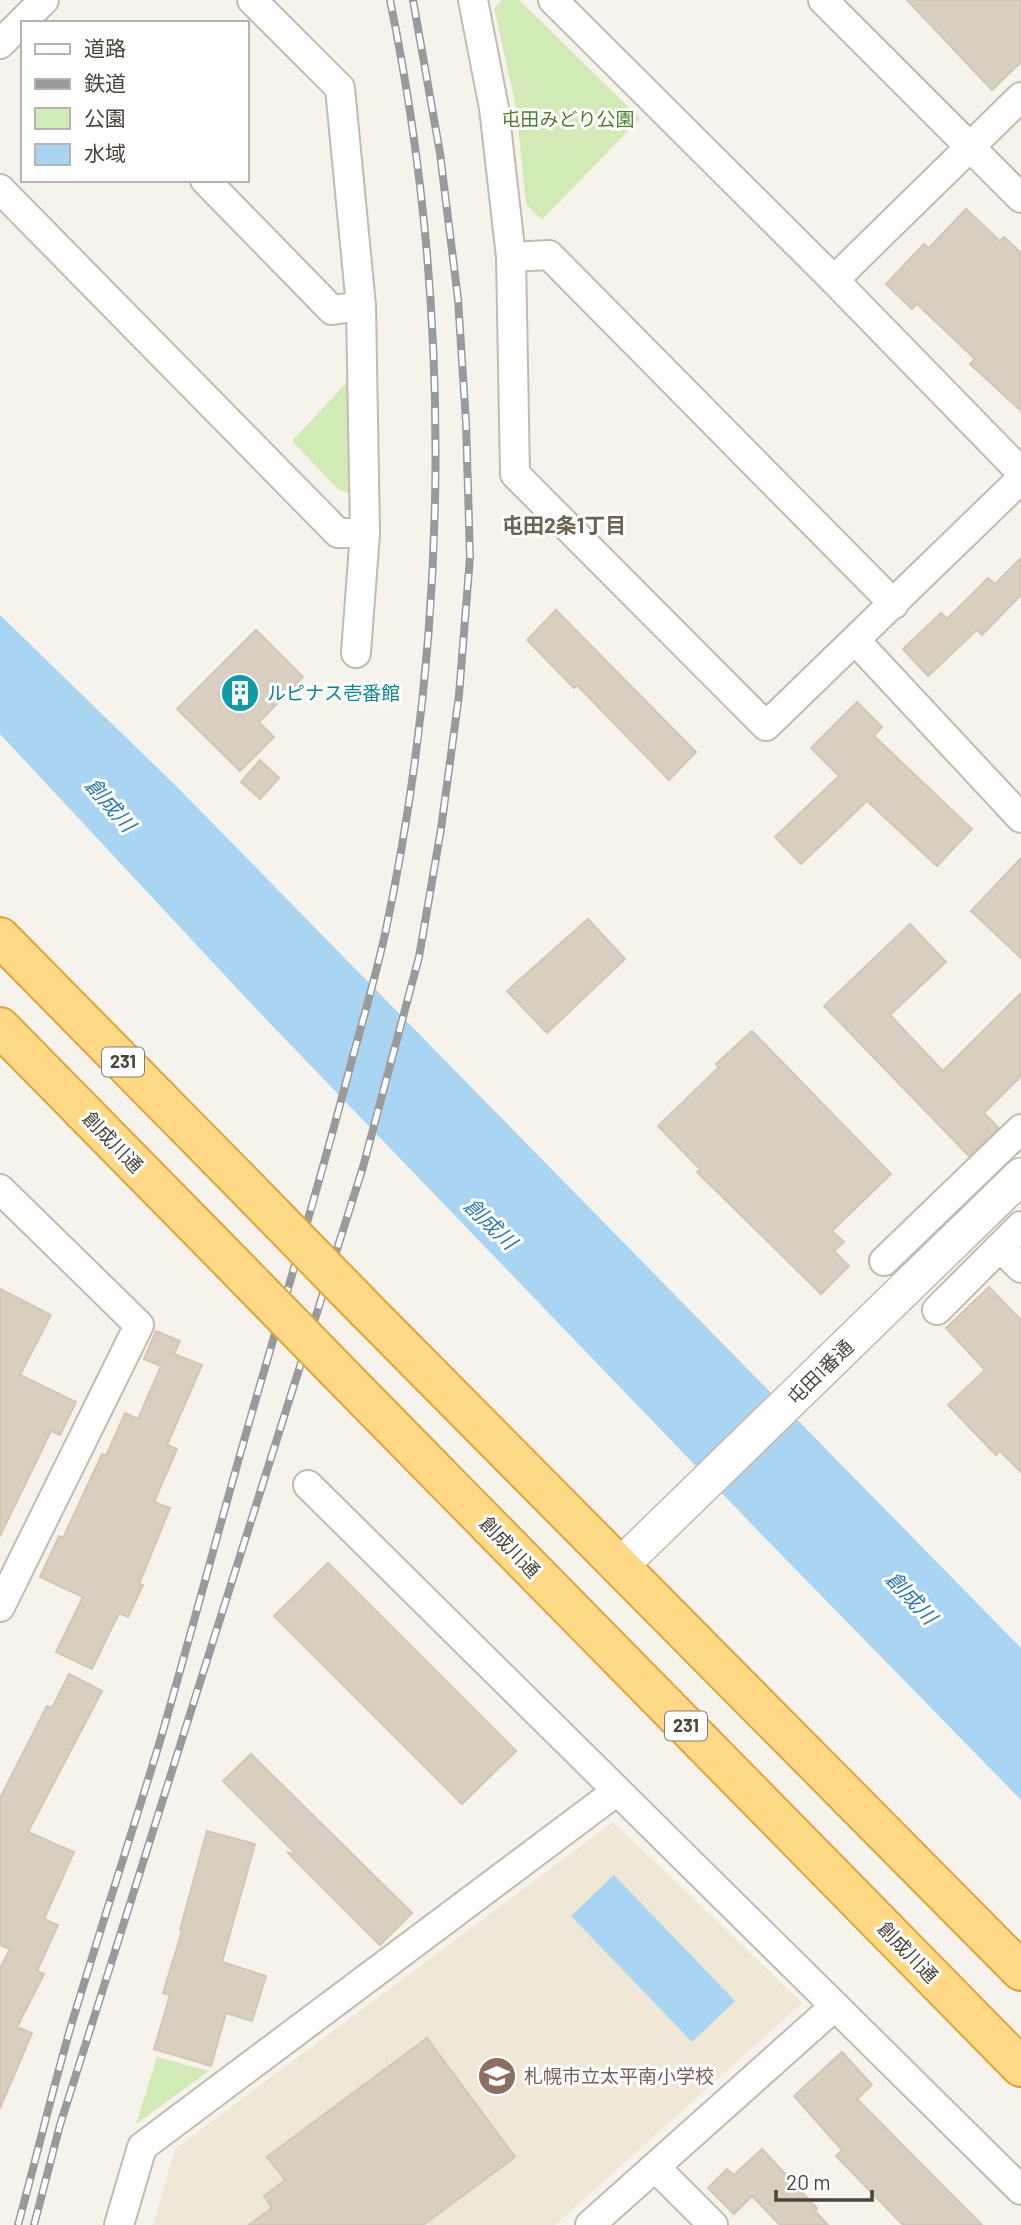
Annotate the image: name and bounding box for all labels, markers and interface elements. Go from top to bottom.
legend [21,21,248,182]
text: 道路 [84,35,126,60]
text: 鉄道 [84,70,126,95]
text: 公園 [84,105,126,130]
park label: 屯田みどり公園 [501,107,635,130]
text: 水域 [84,140,126,165]
district label: 屯田2条1丁目 [502,512,626,537]
building icon: ルピナス壱番館 [219,672,261,714]
place label: ルピナス壱番館 [267,681,400,704]
water label: 創成川 [81,772,143,837]
road number: 231 [102,1048,144,1077]
street label: 創成川通 [79,1106,148,1177]
water label: 創成川 [460,1192,524,1255]
street label: 屯田1番通 [782,1335,857,1409]
street label: 創成川通 [476,1511,545,1582]
water label: 創成川 [881,1565,944,1630]
road number: 231 [665,1712,707,1741]
street label: 創成川通 [874,1916,943,1987]
school or university icon: 札幌市立太平南小学校 [476,2055,518,2097]
place label: 札幌市立太平南小学校 [524,2064,714,2087]
scale bar [776,2158,872,2202]
text: 20 m [786,2169,831,2194]

